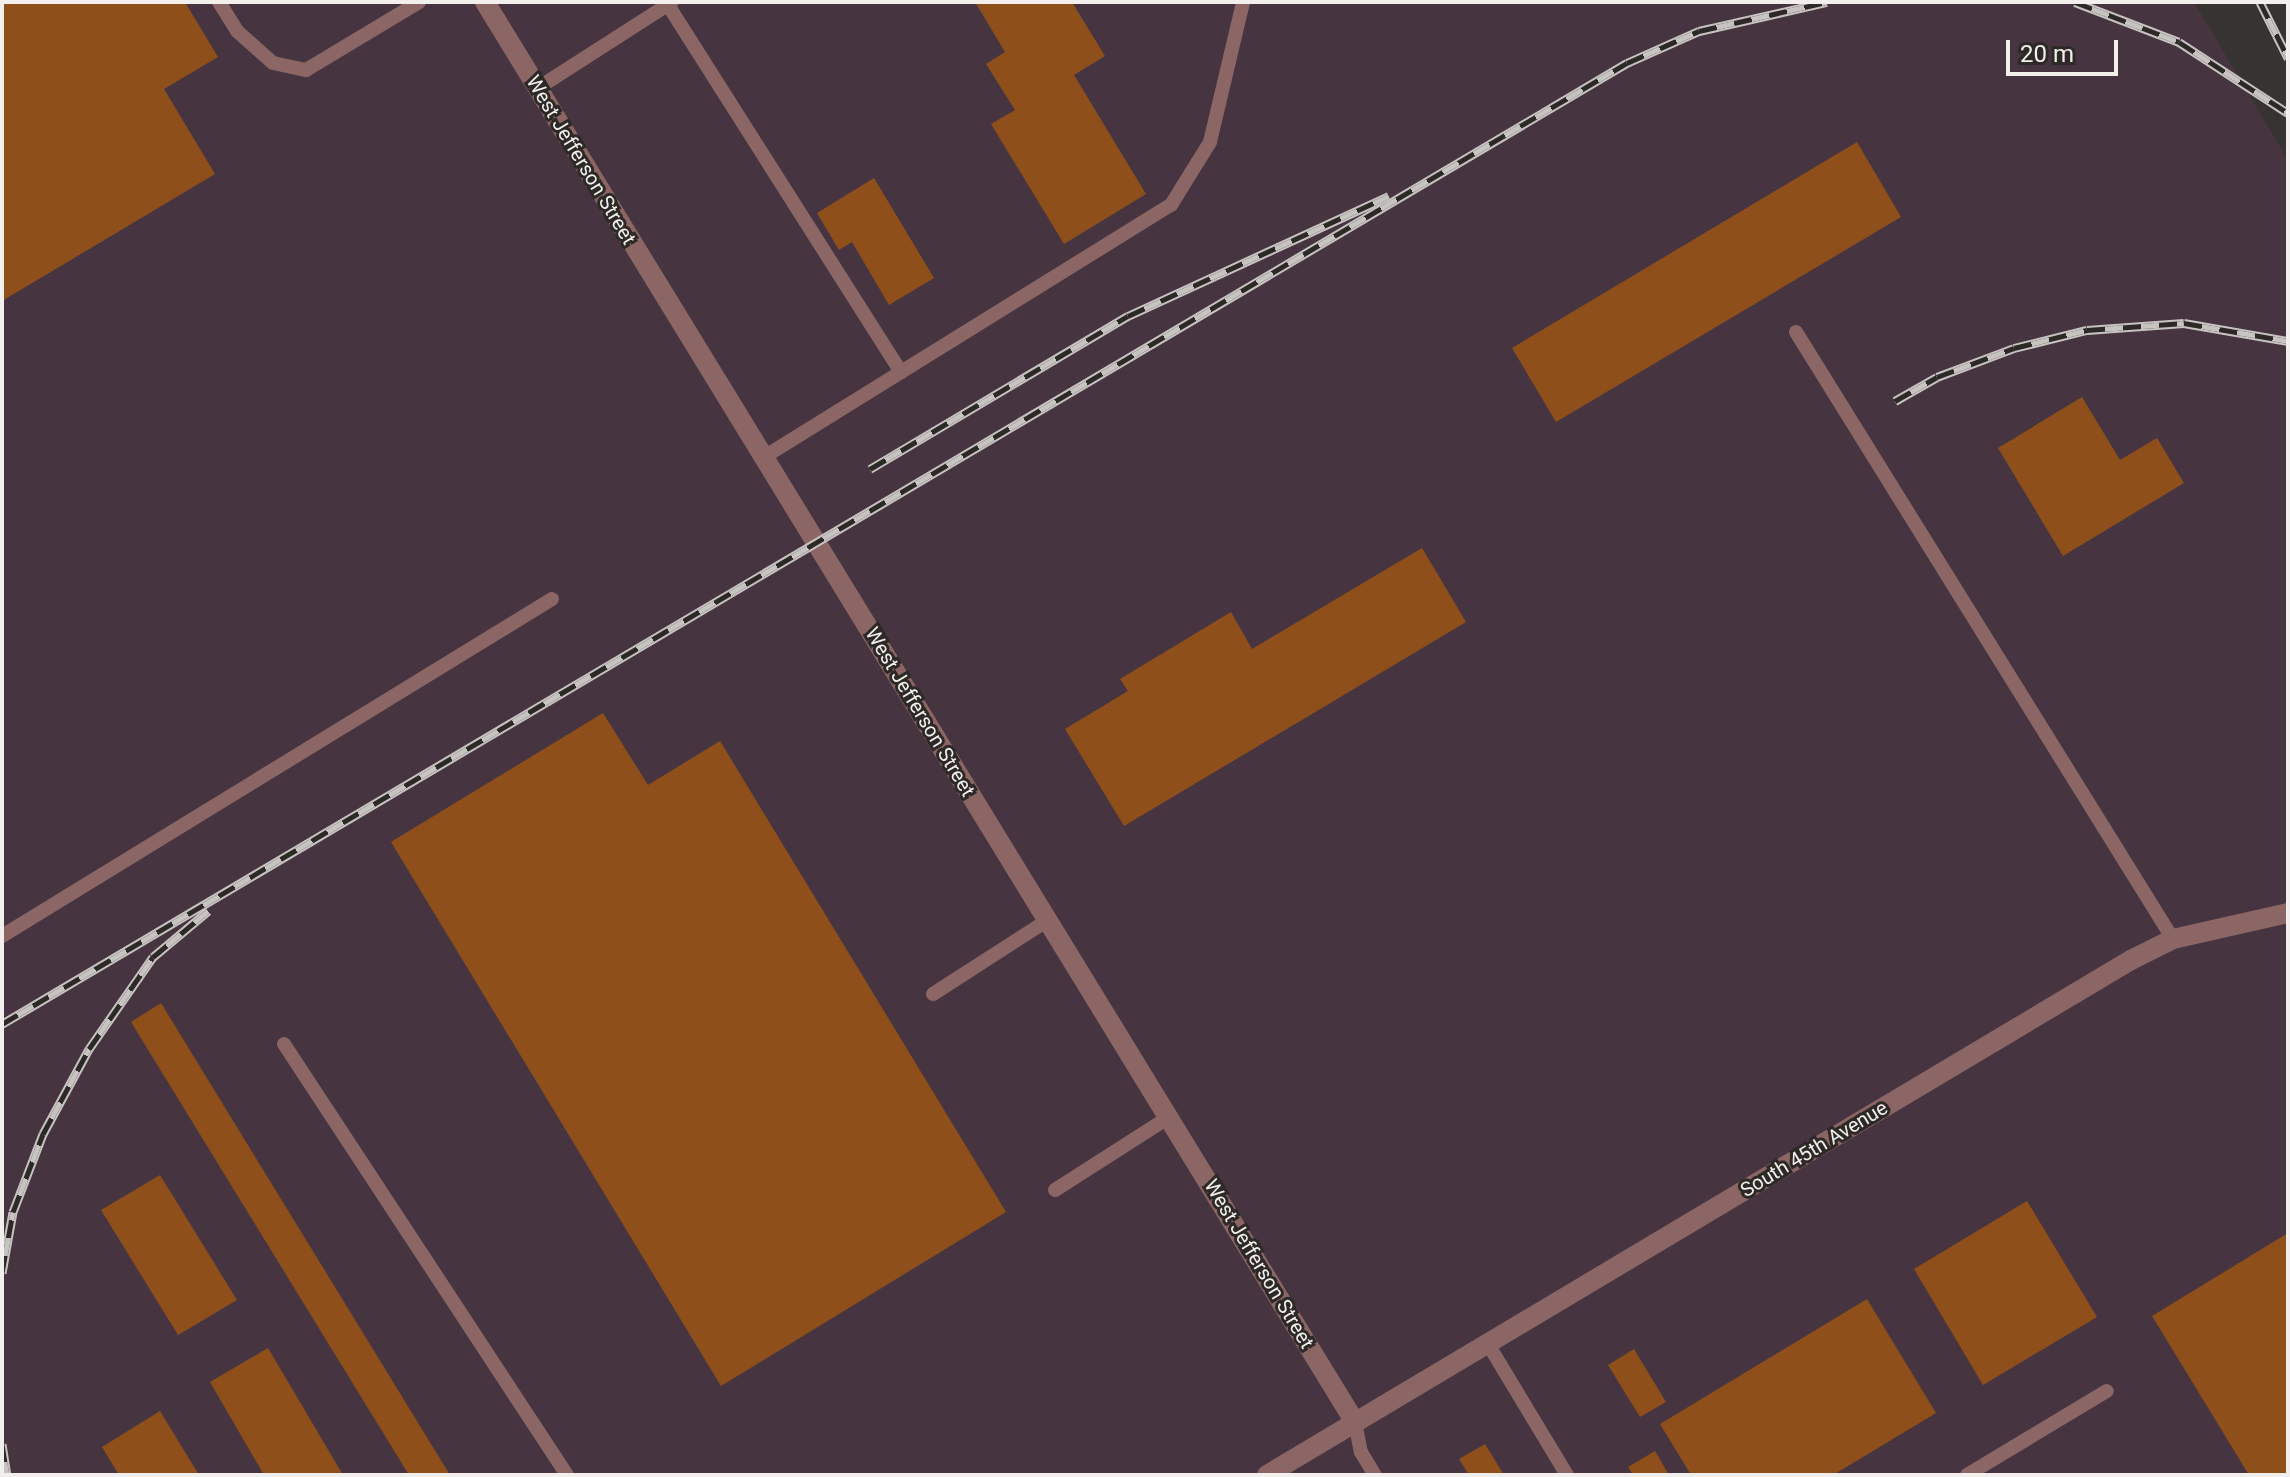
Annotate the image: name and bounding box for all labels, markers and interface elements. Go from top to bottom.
scale bar [2010,24,2122,74]
text: 20 m [2020,40,2074,68]
street label: West Jefferson Street [521,71,641,249]
street label: West Jefferson Street [860,623,980,801]
street label: South 45th Avenue [1736,1096,1892,1202]
street label: West Jefferson Street [1199,1175,1319,1353]

